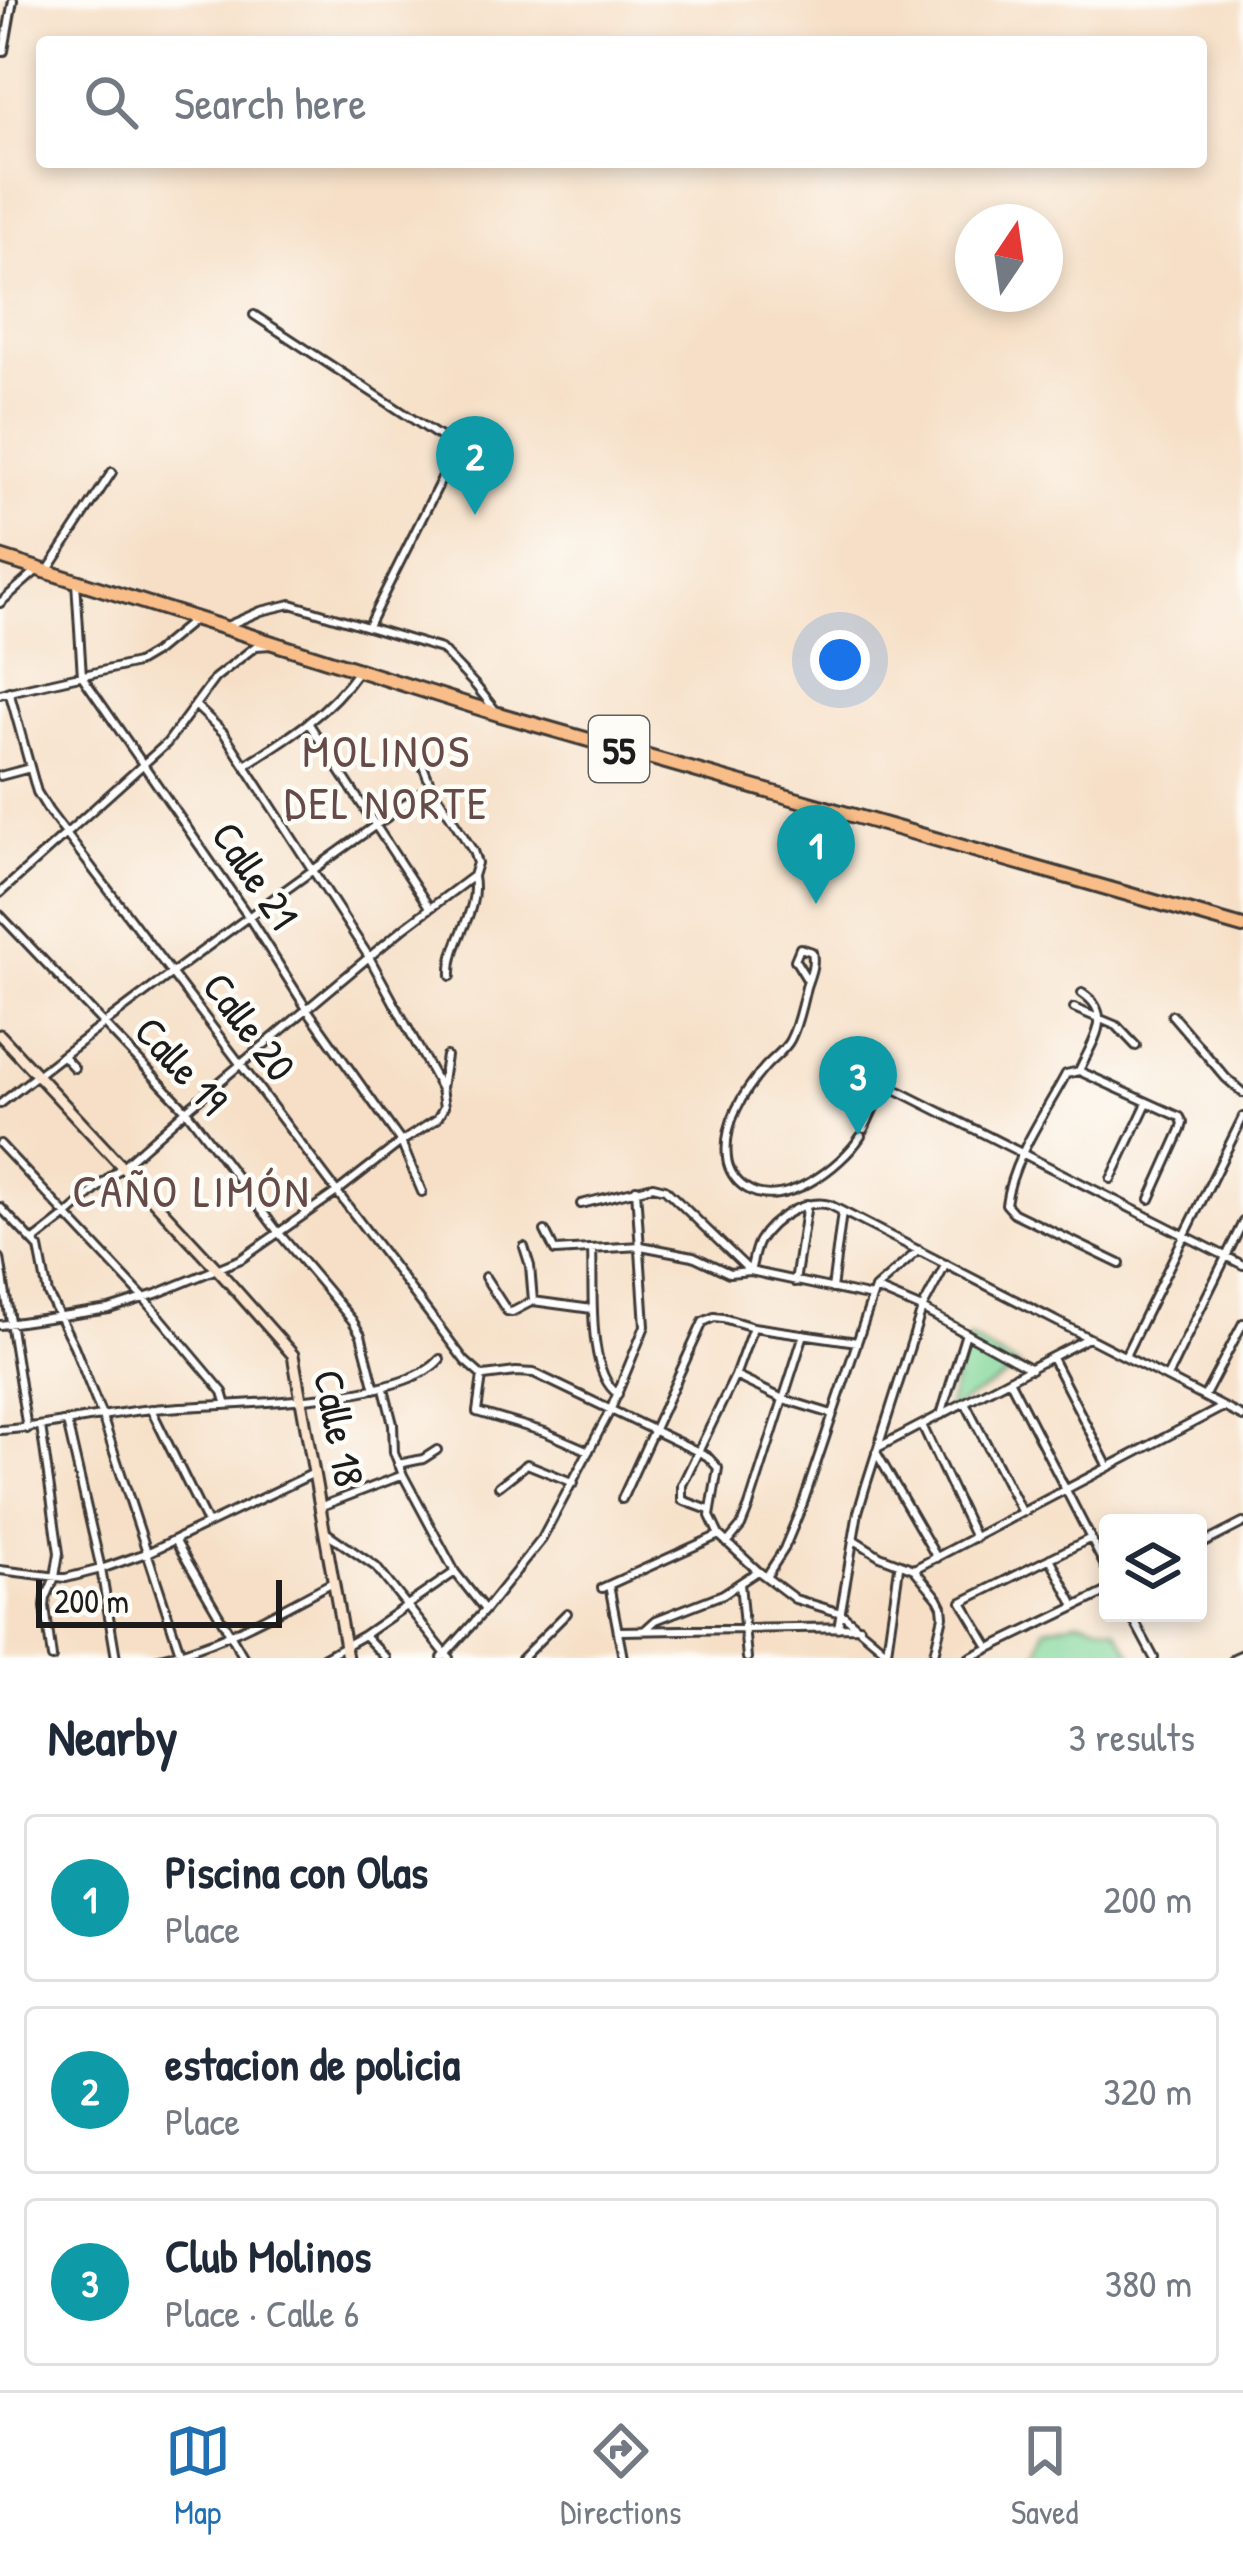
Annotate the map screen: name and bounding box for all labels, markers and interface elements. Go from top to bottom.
search box [36,36,1207,168]
icon: search [78,69,144,135]
text: Search here [174,72,366,133]
north arrow [955,204,1063,312]
pin: 2 [436,416,514,515]
your location [810,630,870,690]
road number: 55 [589,716,649,782]
district label: MOLINOS DEL NORTE [284,720,490,833]
pin: 1 [777,805,855,904]
street label: Calle 21 [199,810,313,940]
street label: Calle 20 [190,960,310,1092]
street label: Calle 19 [122,1003,242,1127]
pin: 3 [819,1036,897,1135]
district label: CAÑO LIMÓN [73,1160,311,1221]
street label: Calle 18 [301,1365,379,1491]
map controls [1099,1514,1207,1622]
button: layers [1099,1514,1207,1622]
scale bar [36,1574,282,1627]
text: 200 m [54,1579,129,1623]
text: Nearby [48,1702,178,1771]
text: 3 results [1069,1710,1195,1763]
text: Piscina con Olas [165,1841,428,1902]
text: 1 [83,1872,97,1925]
text: 200 m [1103,1872,1192,1925]
text: Place [165,1902,240,1955]
text: estacion de policia [165,2033,460,2094]
text: 2 [81,2064,99,2117]
text: 320 m [1103,2064,1192,2117]
text: Place [165,2094,240,2147]
text: Club Molinos [165,2225,371,2286]
text: 3 [81,2256,99,2309]
text: 380 m [1105,2256,1192,2309]
text: Place · Calle 6 [165,2286,359,2339]
tab: Map [165,2418,231,2534]
tab: Directions [560,2418,682,2534]
tab: Saved [1011,2418,1078,2534]

